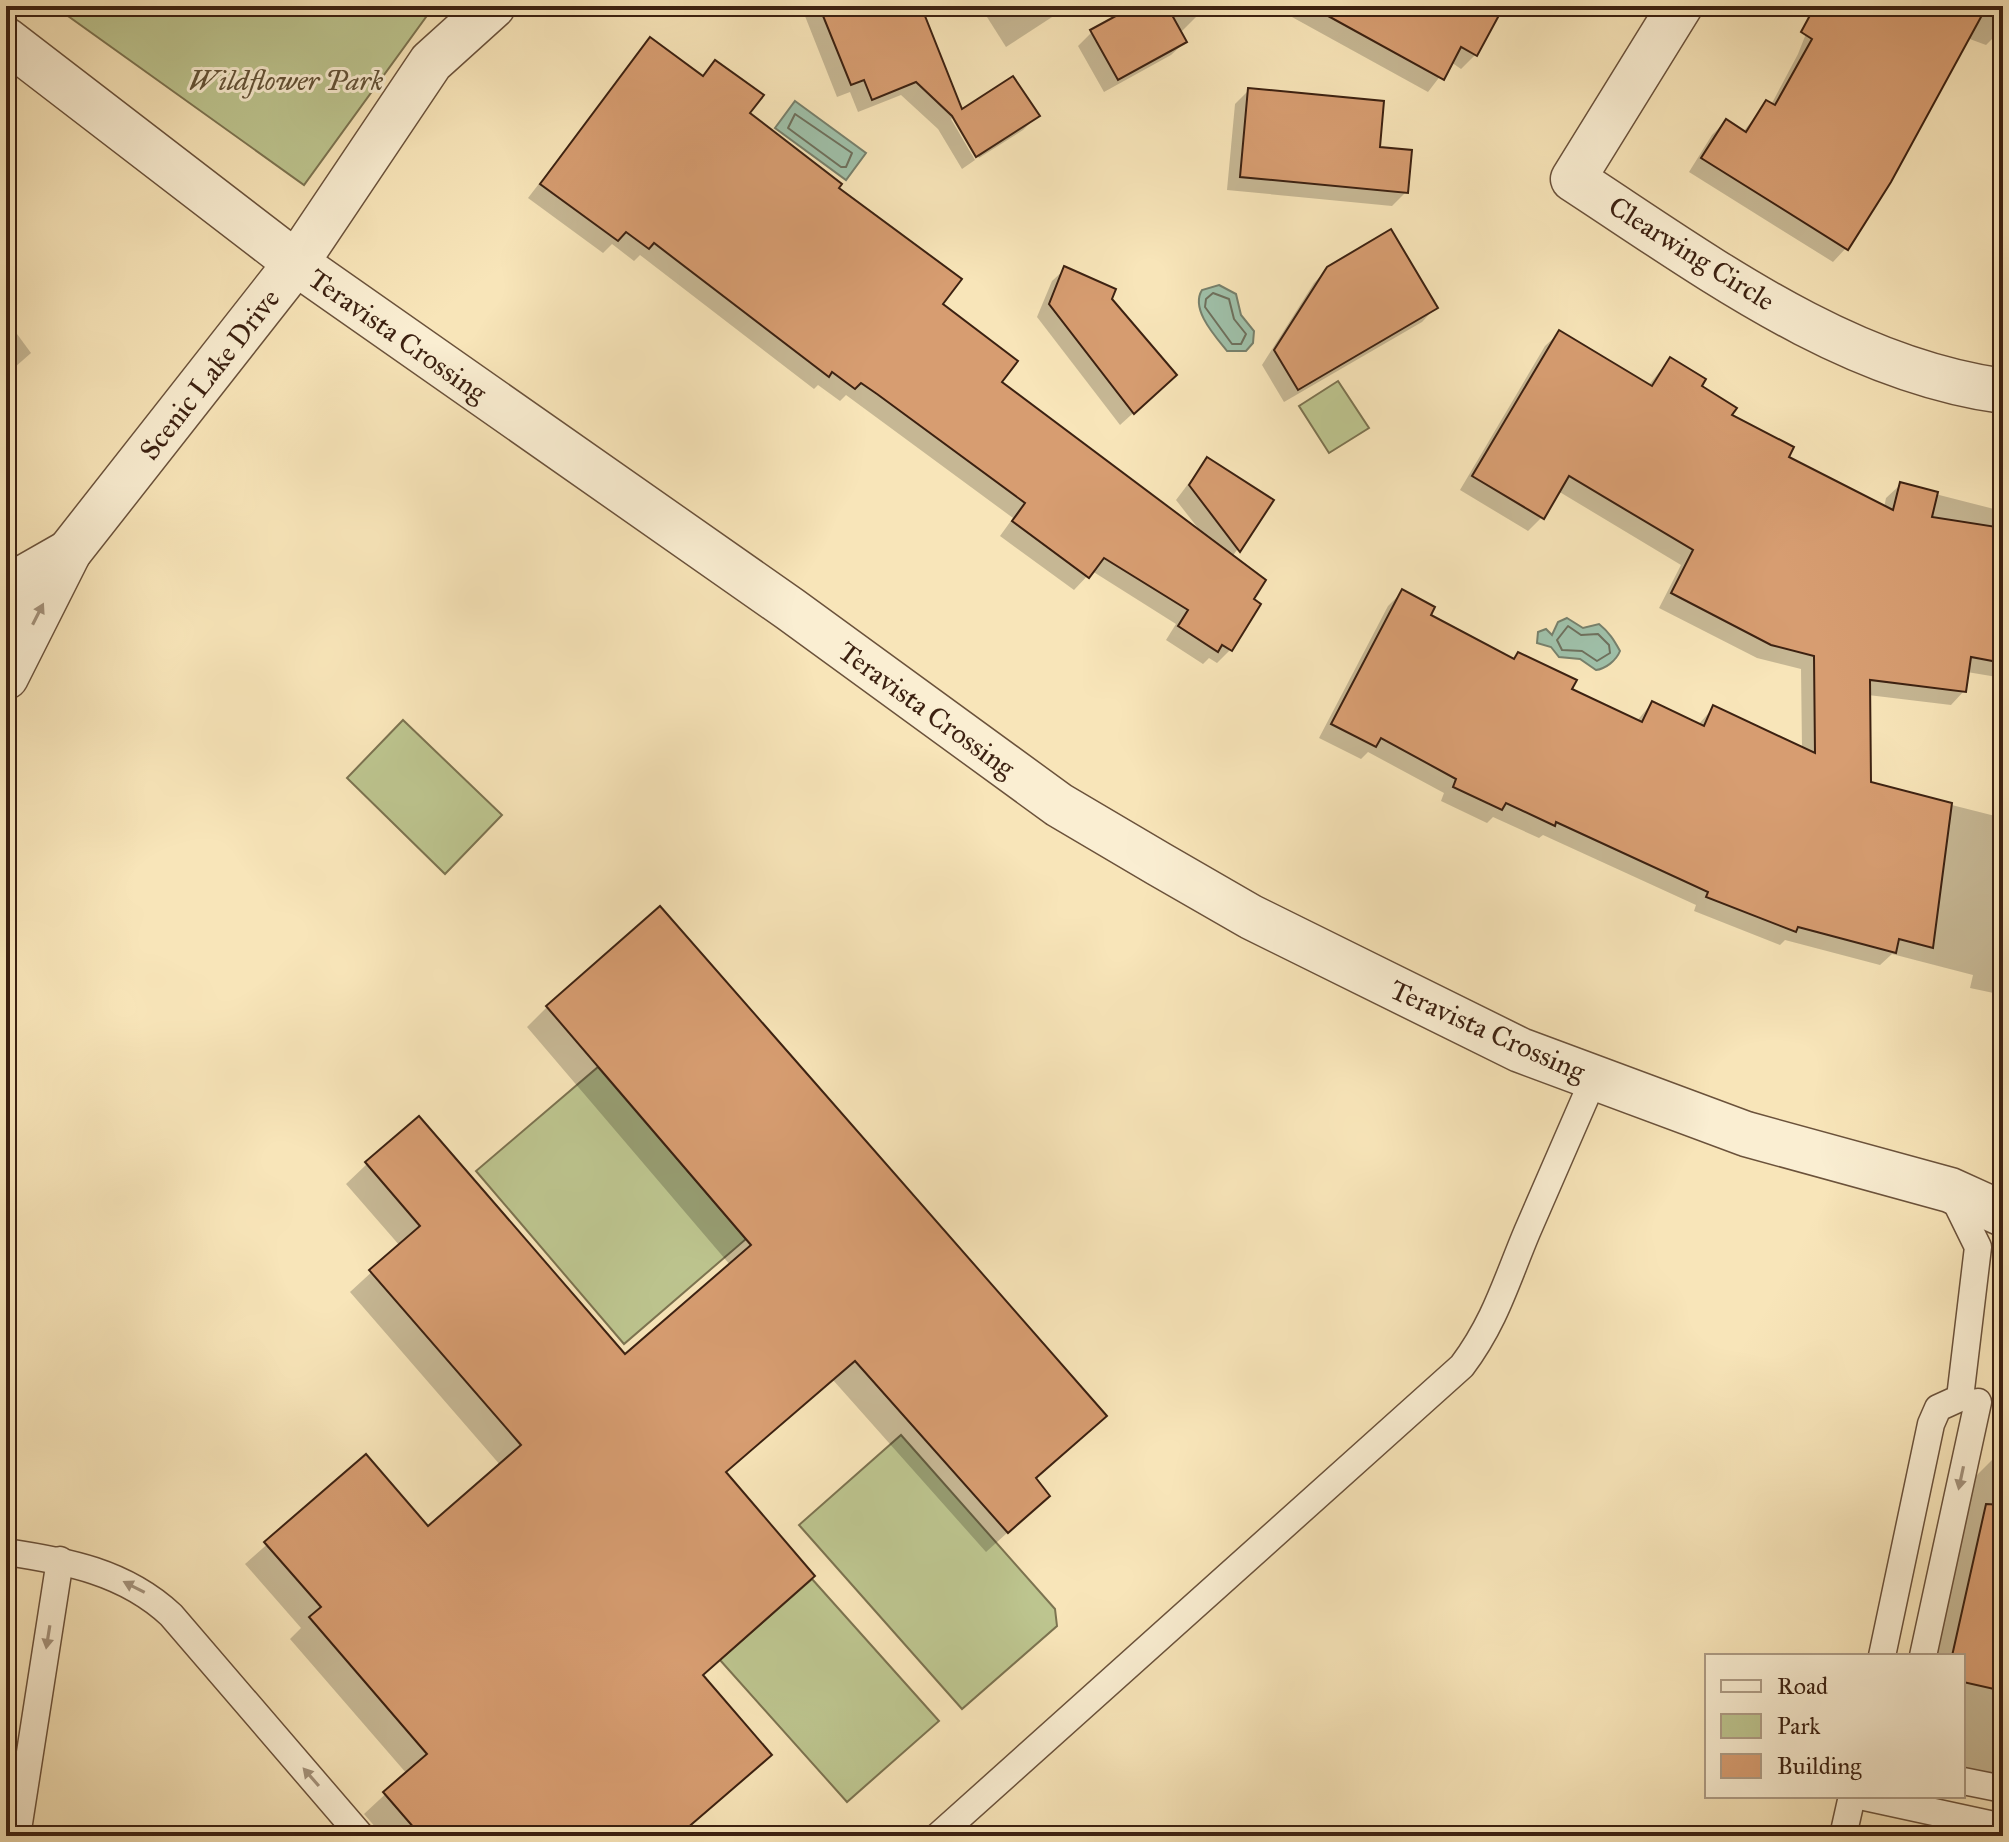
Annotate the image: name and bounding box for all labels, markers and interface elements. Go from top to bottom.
park label: Wildflower Park [189,63,384,99]
street label: Clearwing Circle [1602,188,1781,318]
street label: Teravista Crossing [302,261,495,410]
street label: Scenic Lake Drive [132,282,287,467]
one-way arrow [31,603,44,626]
street label: Teravista Crossing [831,634,1023,786]
street label: Teravista Crossing [1385,972,1592,1090]
one-way arrow [1954,1465,1967,1490]
one-way arrow [123,1581,146,1594]
one-way arrow [41,1625,54,1650]
legend [1705,1654,1965,1798]
text: Road [1777,1671,1828,1701]
text: Park [1777,1711,1821,1741]
text: Building [1777,1751,1862,1781]
one-way arrow [302,1767,320,1787]

